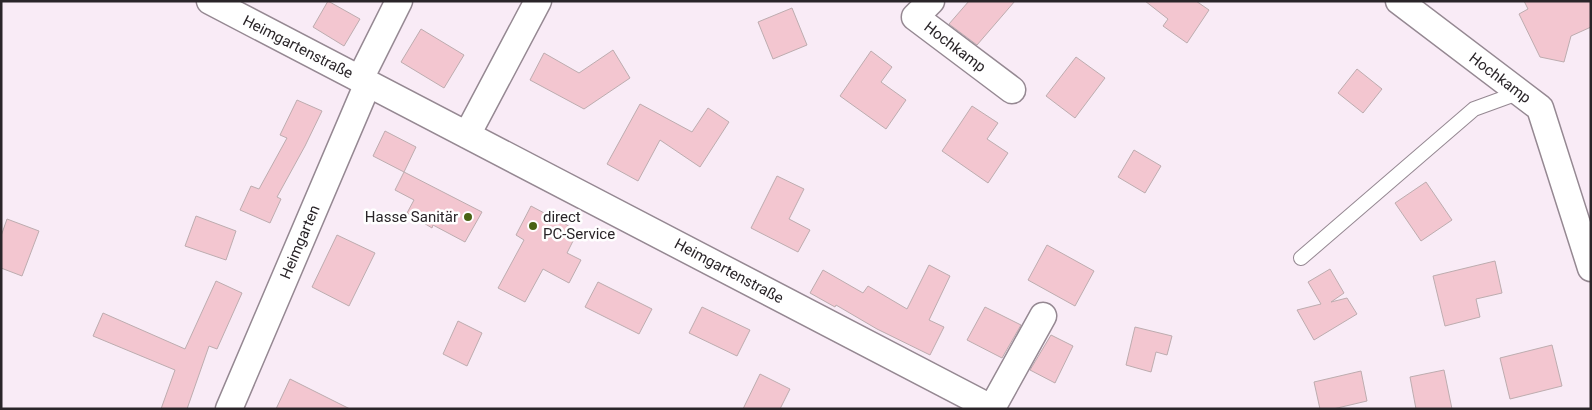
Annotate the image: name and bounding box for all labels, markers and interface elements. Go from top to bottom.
street label: Heimgartenstraße [240,11,356,83]
street label: Hochkamp [921,18,989,76]
street label: Hochkamp [1466,49,1534,107]
street label: Heimgarten [276,202,324,282]
place label: Hasse Sanitär [365,208,458,226]
place label: direct PC-Service [543,208,615,243]
marker: Hasse Sanitär [462,211,474,223]
marker: direct PC-Service [527,220,539,232]
street label: Heimgartenstraße [671,235,787,307]

